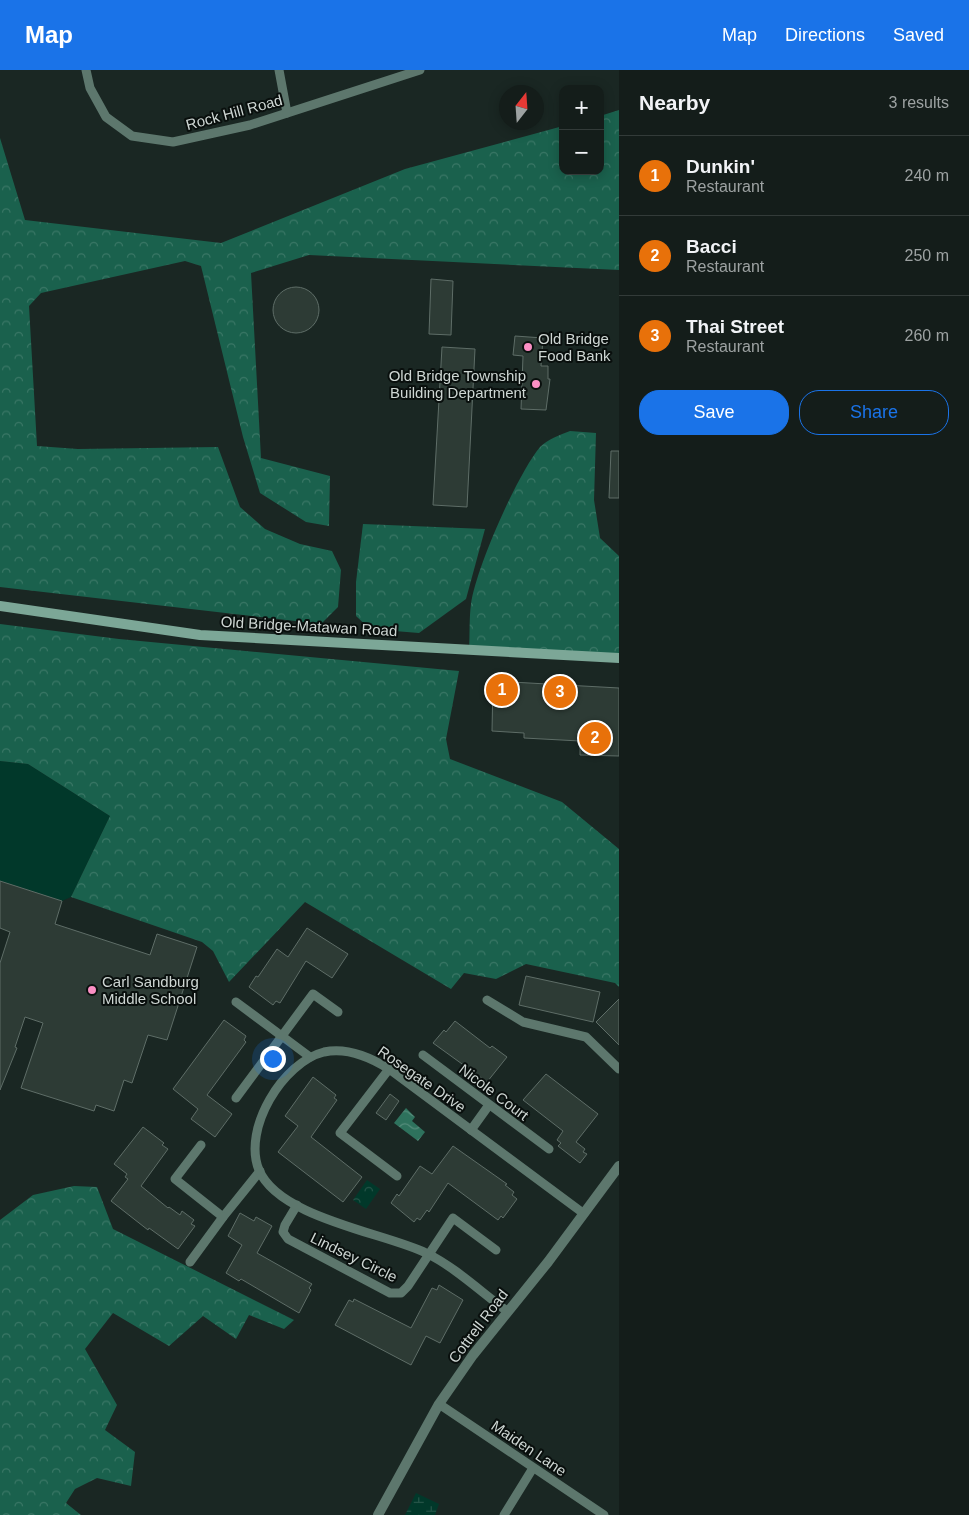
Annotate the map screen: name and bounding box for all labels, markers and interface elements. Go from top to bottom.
text: Map [25,21,73,48]
text: Map [722,25,757,45]
text: Directions [785,25,865,45]
text: Saved [893,25,944,45]
north arrow [499,85,544,130]
map controls [559,85,604,175]
button: + [559,85,604,130]
street label: Rock Hill Road [184,91,284,133]
text: Nearby [639,91,710,114]
text: 3 results [889,94,949,111]
button: − [559,130,604,175]
text: Dunkin' [686,156,755,177]
text: 1 [651,167,659,184]
text: 240 m [905,167,949,184]
text: Restaurant [686,178,764,195]
text: Bacci [686,236,737,257]
text: 2 [651,247,659,264]
text: 250 m [905,247,949,264]
text: Restaurant [686,258,764,275]
text: Thai Street [686,316,784,337]
text: 3 [651,327,659,344]
text: 260 m [905,327,949,344]
place label: Old Bridge Food Bank [538,330,611,364]
text: Restaurant [686,338,764,355]
marker: Old Bridge Food Bank [522,341,534,353]
place label: Old Bridge Township Building Department [389,367,527,401]
marker: Old Bridge Township Building Department [530,378,542,390]
button: Save [639,390,789,435]
button: Share [799,390,949,435]
street label: Old Bridge-Matawan Road [220,613,398,639]
pin: 1 [486,671,518,709]
pin: 3 [544,673,576,711]
pin: 2 [579,719,611,757]
place label: Carl Sandburg Middle School [102,973,199,1007]
marker: Carl Sandburg Middle School [86,984,98,996]
street label: Rosegate Drive [375,1042,469,1116]
your location [260,1046,286,1072]
street label: Nicole Court [456,1060,533,1124]
street label: Lindsey Circle [308,1229,400,1285]
street label: Cottrell Road [445,1286,511,1366]
street label: Maiden Lane [488,1417,570,1479]

